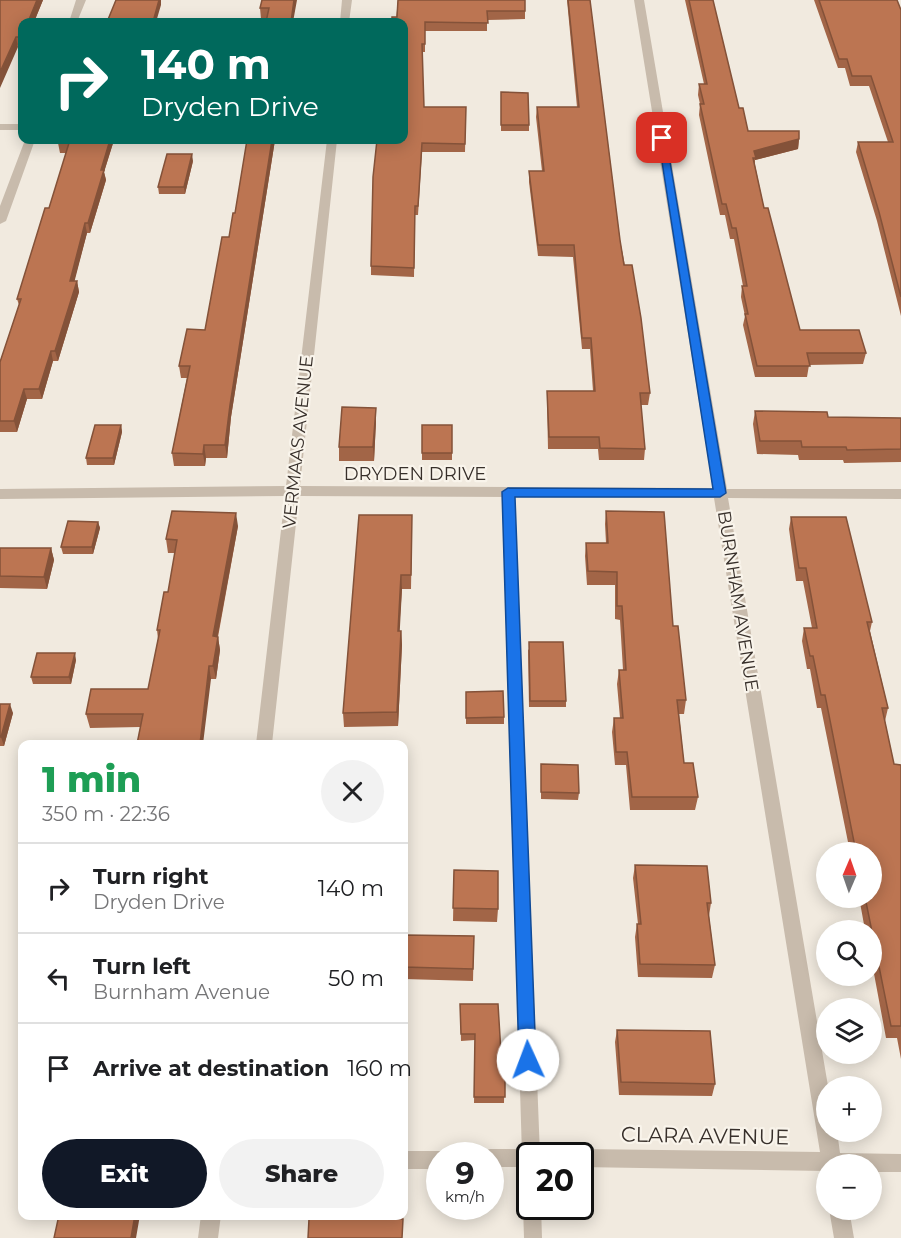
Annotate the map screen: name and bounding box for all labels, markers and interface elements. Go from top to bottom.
text: 140 m [141,38,271,90]
icon: right [42,42,120,120]
text: Dryden Drive [141,90,319,123]
pin [636,112,687,163]
icon: arrive [645,121,678,154]
street label: VERMAAS AVENUE [278,354,318,530]
street label: DRYDEN DRIVE [344,463,486,485]
street label: BURNHAM AVENUE [713,509,763,693]
text: 1 min [42,757,141,801]
button: close [321,760,384,823]
text: 350 m · 22:36 [42,802,170,826]
north arrow [816,842,882,908]
map controls [816,842,882,1220]
text: Turn right [93,863,208,890]
icon: right [42,872,75,905]
text: 140 m [318,875,384,902]
text: Dryden Drive [93,890,225,914]
button: search [816,920,882,986]
text: Turn left [93,953,191,980]
icon: left [42,962,75,995]
text: 50 m [328,965,384,992]
text: Burnham Avenue [93,980,270,1004]
button: layers [816,998,882,1064]
position arrow [496,1028,560,1092]
icon: arrive [42,1052,75,1085]
text: Arrive at destination [93,1055,329,1082]
text: 160 m [347,1055,412,1082]
button: + [816,1076,882,1142]
street label: CLARA AVENUE [621,1122,789,1149]
button: Exit [42,1139,207,1208]
button: Share [219,1139,384,1208]
speed limit sign: 20 [516,1142,594,1220]
button: − [816,1154,882,1220]
text: 9 [455,1155,475,1192]
text: km/h [445,1187,485,1206]

